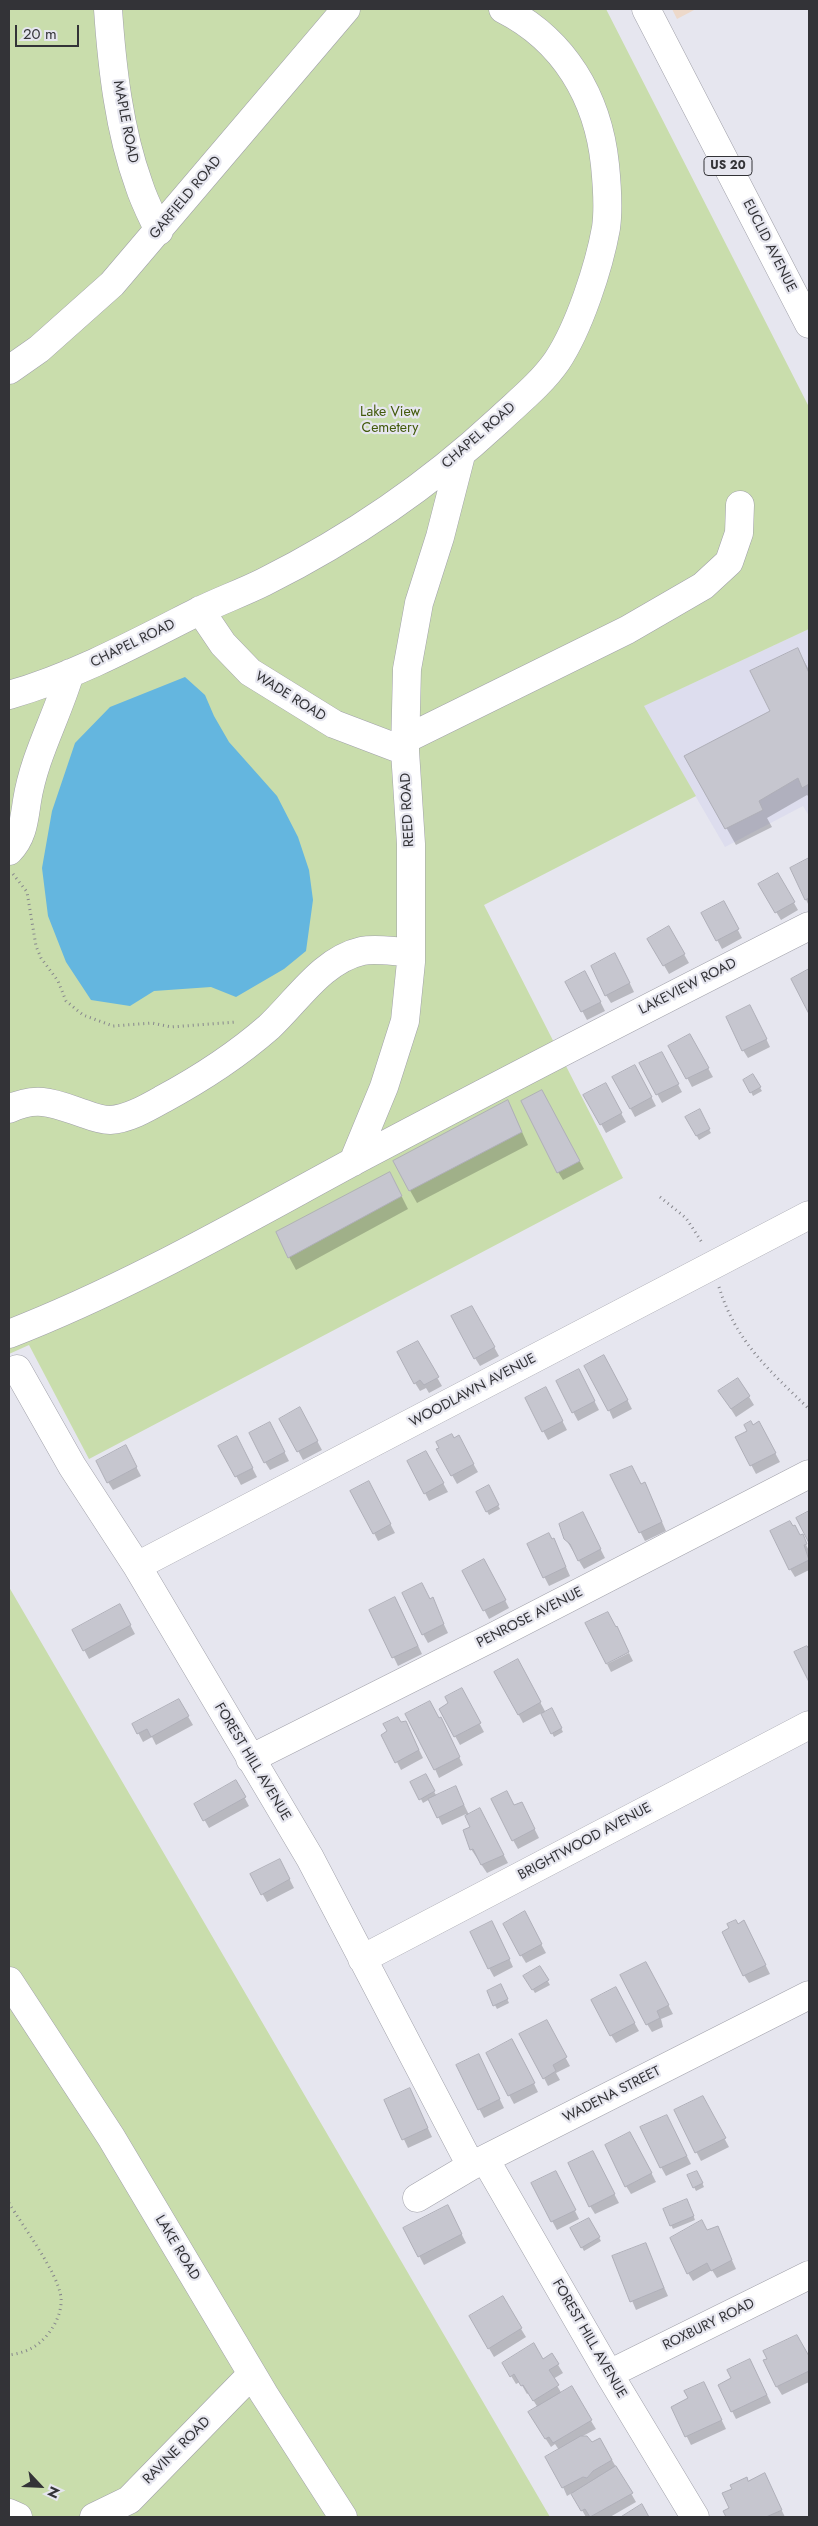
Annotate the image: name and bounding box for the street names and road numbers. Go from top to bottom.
street label: MAPLE ROAD [109,79,141,165]
street label: GARFIELD ROAD [146,153,226,243]
road number: US 20 [704,157,752,176]
street label: EUCLID AVENUE [738,197,800,295]
street label: CHAPEL ROAD [439,399,519,473]
street label: CHAPEL ROAD [88,616,178,672]
street label: WADE ROAD [251,669,329,725]
street label: REED ROAD [398,773,418,847]
street label: LAKEVIEW ROAD [636,955,740,1019]
street label: WOODLAWN AVENUE [407,1351,539,1431]
street label: PENROSE AVENUE [474,1584,586,1652]
street label: FOREST HILL AVENUE [210,1700,294,1824]
street label: BRIGHTWOOD AVENUE [516,1800,654,1884]
street label: WADENA STREET [560,2063,664,2127]
street label: LAKE ROAD [151,2212,203,2284]
street label: FOREST HILL AVENUE [548,2277,630,2401]
street label: ROXBURY ROAD [660,2296,758,2354]
street label: RAVINE ROAD [140,2414,214,2488]

